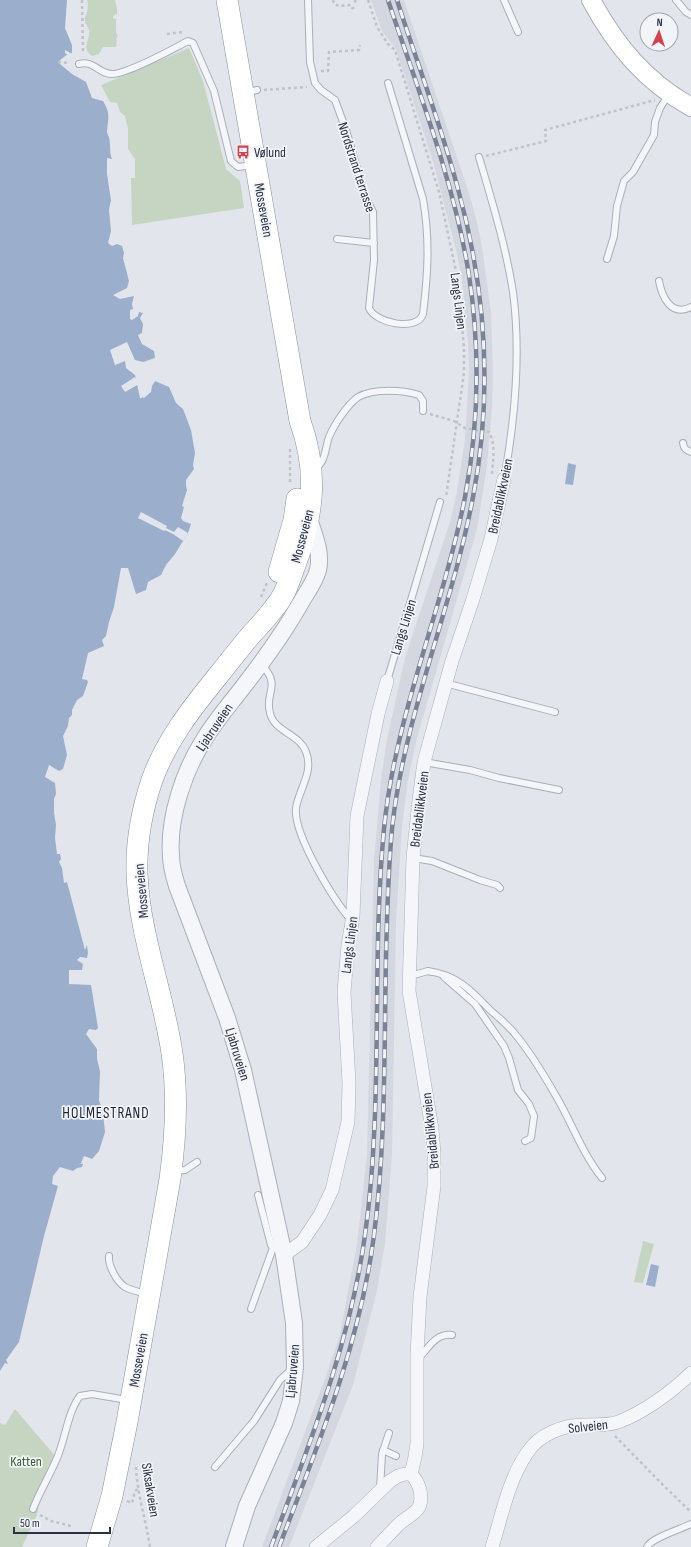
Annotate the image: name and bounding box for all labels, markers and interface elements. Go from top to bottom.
north arrow [639,12,679,52]
text: N [656,16,663,29]
street label: Nordstrand terrasse [334,120,379,214]
bus stop icon: Vølund [235,144,251,160]
place label: Vølund [254,144,286,161]
street label: Mosseveien [250,182,277,239]
street label: Langs Linjen [447,272,470,331]
street label: Breidablikkveien [484,457,517,535]
street label: Mosseveien [287,508,318,565]
street label: Langs Linjen [387,597,420,657]
street label: Ljabruveien [192,700,237,755]
street label: Breidablikkveien [406,770,433,848]
street label: Mosseveien [131,863,152,919]
street label: Langs Linjen [338,916,361,975]
street label: Ljabruveien [221,1026,254,1083]
street label: Breidablikkveien [418,1092,443,1170]
district label: HOLMESTRAND [62,1104,150,1123]
street label: Mosseveien [125,1332,152,1389]
street label: Ljabruveien [282,1343,303,1399]
street label: Solveien [567,1416,609,1437]
park label: Katten [10,1453,42,1470]
street label: Siksakveien [138,1462,163,1518]
scale bar [14,1509,110,1535]
text: 50 m [20,1516,40,1531]

